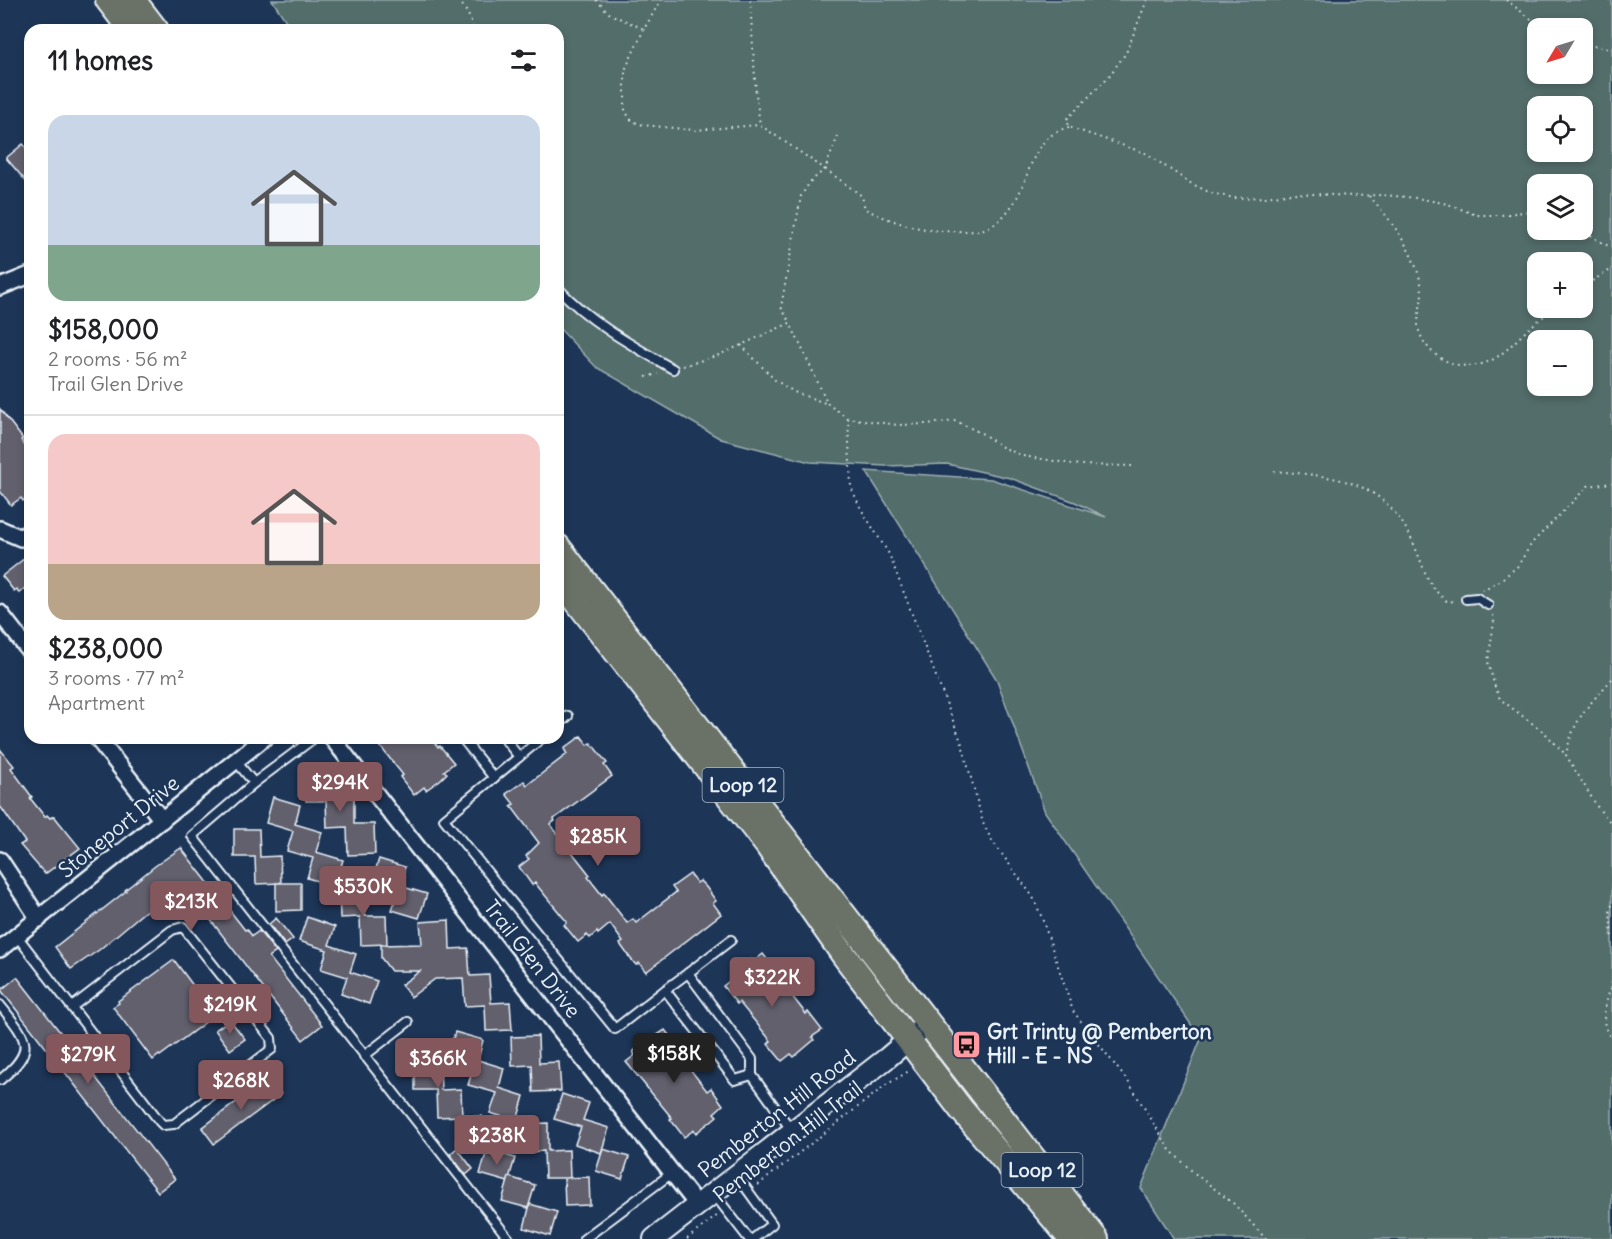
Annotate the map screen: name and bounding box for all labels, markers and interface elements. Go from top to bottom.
north arrow [1527,18,1593,84]
map controls [1527,18,1593,396]
text: 11 homes [48,44,153,77]
icon: filters [507,44,540,77]
button: locate [1527,96,1593,162]
icon: home [240,154,348,262]
button: layers [1527,174,1593,240]
button: + [1527,252,1593,318]
text: $158,000 [48,313,159,346]
button: − [1527,330,1593,396]
text: 2 rooms · 56 m² [48,346,188,371]
text: Trail Glen Drive [48,371,184,396]
icon: home [240,473,348,581]
text: $238,000 [48,632,163,665]
text: 3 rooms · 77 m² [48,665,185,690]
text: Apartment [48,690,145,715]
pin: $294K [298,762,382,813]
road number: Loop 12 [702,768,783,802]
text: $294K [311,769,369,794]
street label: Stoneport Drive [53,770,185,884]
pin: $285K [556,816,640,867]
text: $285K [569,823,627,848]
pin: $530K [321,866,405,917]
text: $530K [333,873,393,898]
pin: $213K [149,881,233,932]
text: $213K [164,888,218,913]
street label: Trail Glen Drive [478,894,587,1023]
pin: $322K [730,957,814,1008]
text: $322K [744,964,800,989]
pin: $219K [188,984,272,1035]
text: $219K [203,991,257,1016]
place label: Grt Trinty @ Pemberton Hill - E - NS [987,1018,1212,1069]
bus stop icon: Grt Trinty @ Pemberton Hill - E - NS [950,1028,982,1060]
pin: $158K [632,1033,716,1084]
pin: $279K [46,1034,130,1085]
pin: $366K [396,1038,480,1089]
text: $158K [647,1040,701,1065]
text: $279K [60,1041,116,1066]
street label: Pemberton Hill Road [693,1044,861,1184]
text: $366K [409,1045,467,1070]
pin: $268K [199,1060,283,1111]
text: $268K [212,1067,270,1092]
street label: Pemberton Hill Trail [707,1075,868,1208]
pin: $238K [455,1115,539,1166]
text: $238K [468,1122,526,1147]
road number: Loop 12 [1002,1153,1082,1187]

